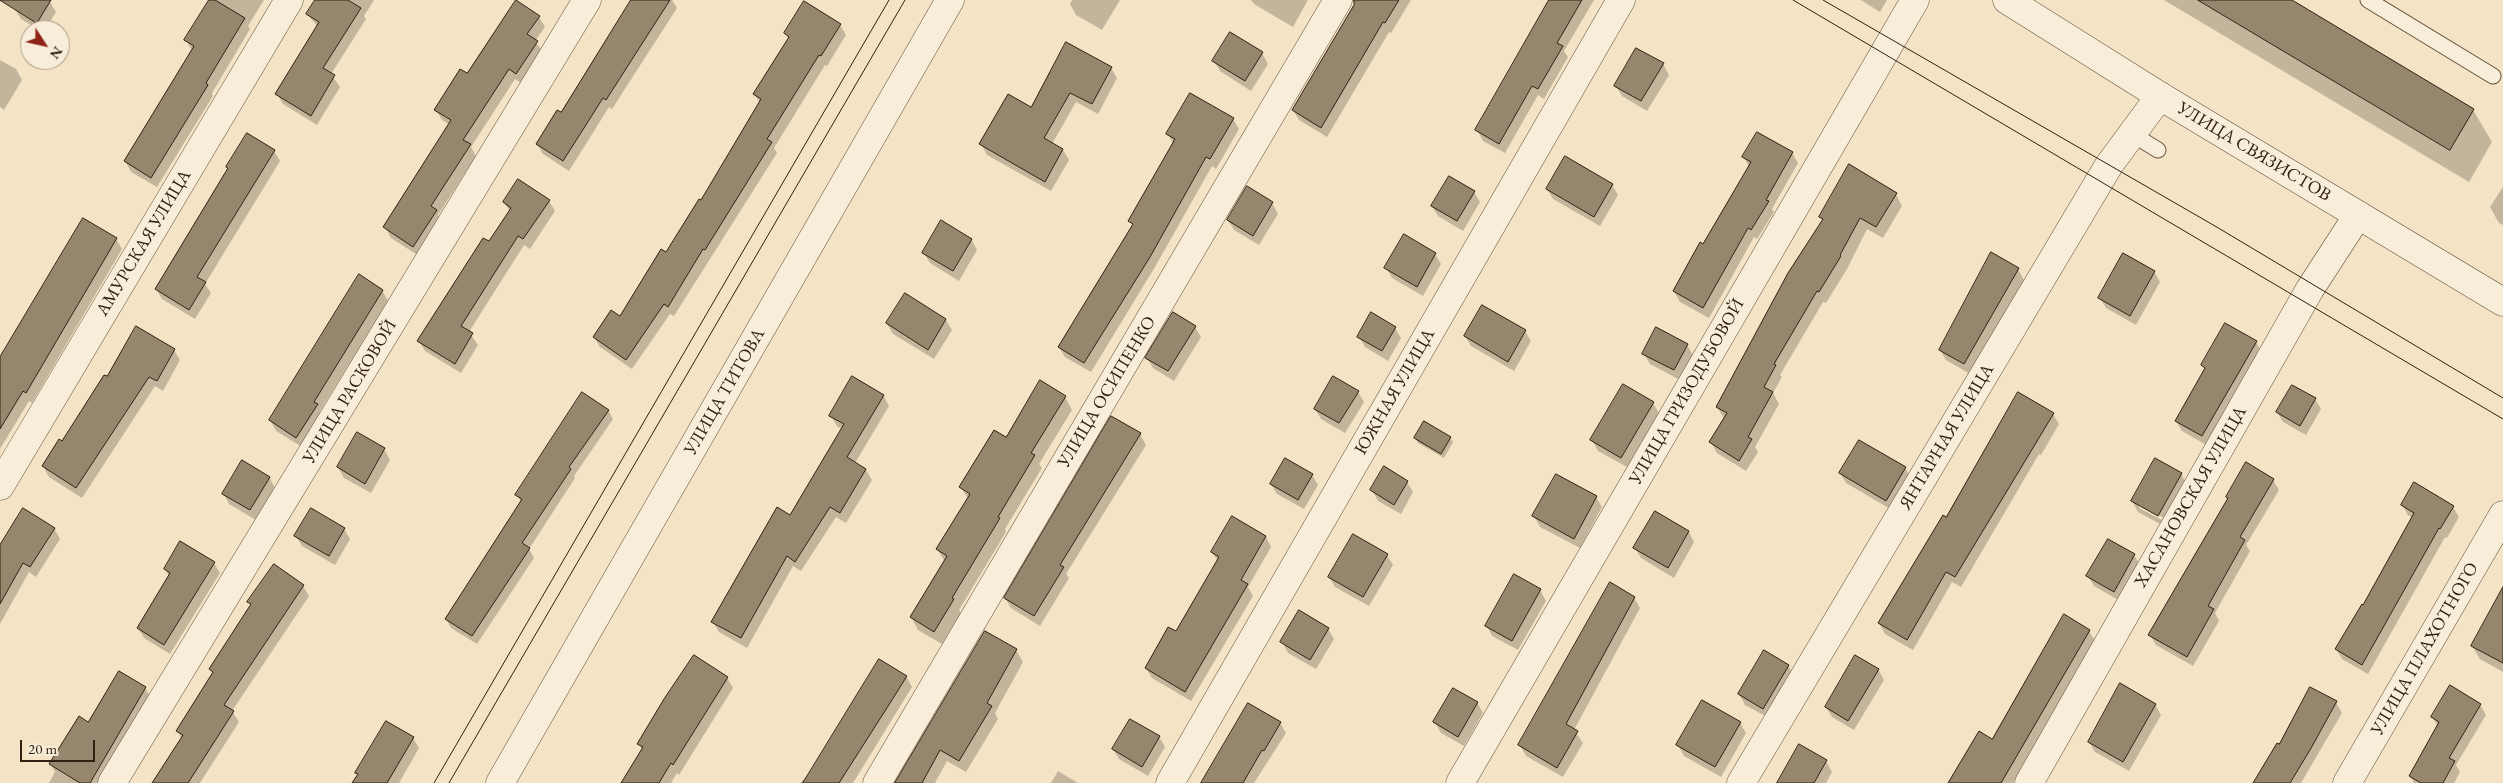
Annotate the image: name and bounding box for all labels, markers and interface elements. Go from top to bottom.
north arrow [20,20,70,70]
text: N [46,43,67,63]
street label: УЛИЦА СВЯЗИСТОВ [2173,98,2335,206]
street label: АМУРСКАЯ УЛИЦА [92,166,196,320]
street label: УЛИЦА ГРИЗОДУБОВОЙ [1625,295,1749,489]
street label: УЛИЦА ОСИПЕНКО [1053,312,1161,472]
street label: УЛИЦА РАСКОВОЙ [298,316,402,468]
street label: УЛИЦА ТИТОВА [680,325,770,459]
street label: ЮЖНАЯ УЛИЦА [1350,325,1440,459]
street label: ЯНТАРНАЯ УЛИЦА [1895,360,1999,514]
street label: ХАСАНОВСКАЯ УЛИЦА [2130,403,2252,591]
street label: УЛИЦА ПЛАХОТНОГО [2367,559,2483,739]
scale bar [22,730,98,762]
text: 20 m [28,739,57,758]

